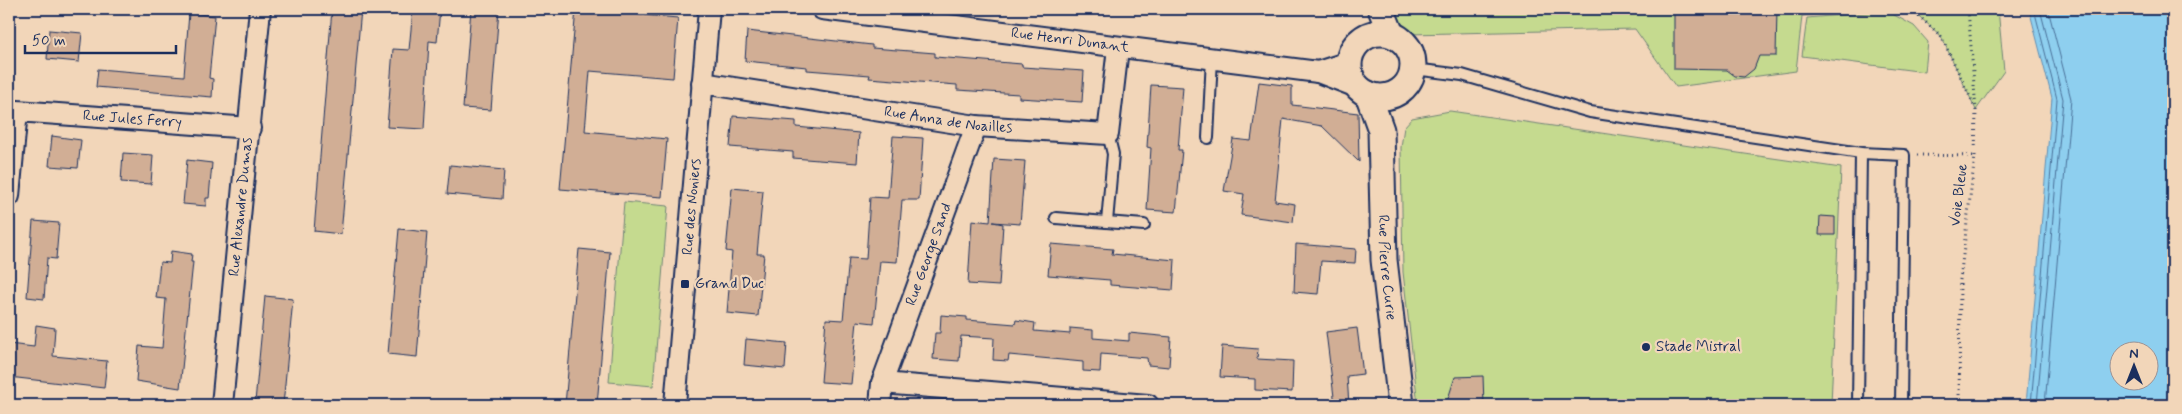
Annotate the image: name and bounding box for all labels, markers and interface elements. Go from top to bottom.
scale bar [25,22,176,54]
street label: Rue Henri Dunant [1010,23,1130,58]
text: 50 m [32,31,66,51]
street label: Rue Anna de Noailles [882,102,1013,138]
street label: Rue Jules Ferry [82,106,183,133]
street label: Rue Alexandre Dumas [224,137,258,277]
street label: Rue des Noniers [678,157,706,256]
street label: Voie Bleue [1945,163,1973,227]
street label: Rue George Sand [901,200,957,308]
street label: Rue Pierre Curie [1373,214,1401,322]
place label: Grand Duc [695,274,764,294]
marker: Grand Duc [679,278,691,290]
place label: Stade Mistral [1656,337,1741,357]
marker: Stade Mistral [1640,341,1652,353]
north arrow [2110,342,2160,392]
text: N [2129,345,2139,363]

